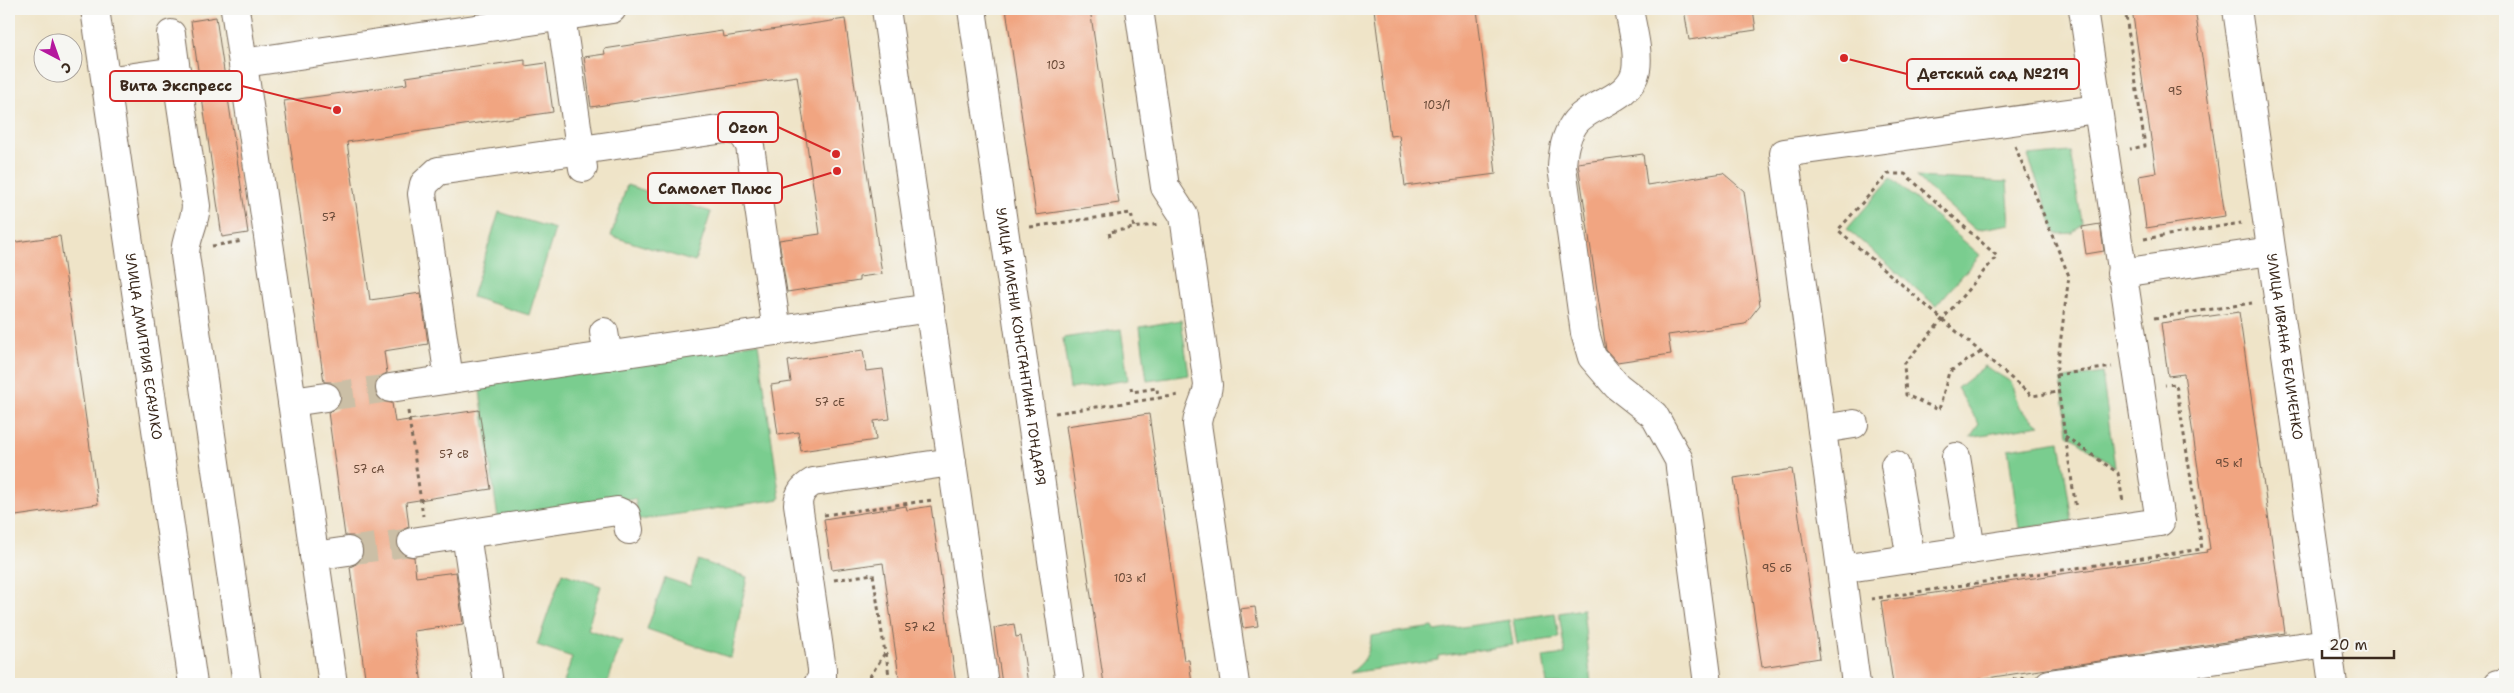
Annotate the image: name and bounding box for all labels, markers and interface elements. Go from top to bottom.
north arrow [32,32,82,82]
text: С [57,58,76,77]
house number: 103 [1046,58,1066,73]
callout: Детский сад №219 [1907,59,2079,89]
text: Детский сад №219 [1917,64,2069,84]
callout: Вита Экспресс [110,71,242,101]
text: Вита Экспресс [120,76,232,96]
house number: 95 [2168,84,2182,99]
house number: 103/1 [1423,98,1451,113]
callout: Ozon [718,112,778,142]
text: Ozon [728,118,768,138]
callout: Самолет Плюс [648,173,782,203]
text: Самолет Плюс [658,179,772,199]
street label: УЛИЦА ИМЕНИ КОНСТАНТИНА ГОНДАРЯ [992,206,1050,487]
house number: 57 [322,210,336,225]
street label: УЛИЦА ДМИТРИЯ ЕСАУЛКО [122,252,166,441]
street label: УЛИЦА ИВАНА БЕЛИЧЕНКО [2263,252,2307,441]
house number: 57 сЕ [815,395,845,410]
house number: 57 сВ [439,447,469,462]
house number: 95 к1 [2215,456,2243,471]
house number: 57 сА [354,462,384,477]
house number: 95 сБ [1762,561,1792,576]
house number: 103 к1 [1114,571,1146,586]
house number: 57 к2 [905,620,935,635]
scale bar [2322,628,2394,660]
text: 20 m [2329,635,2368,655]

